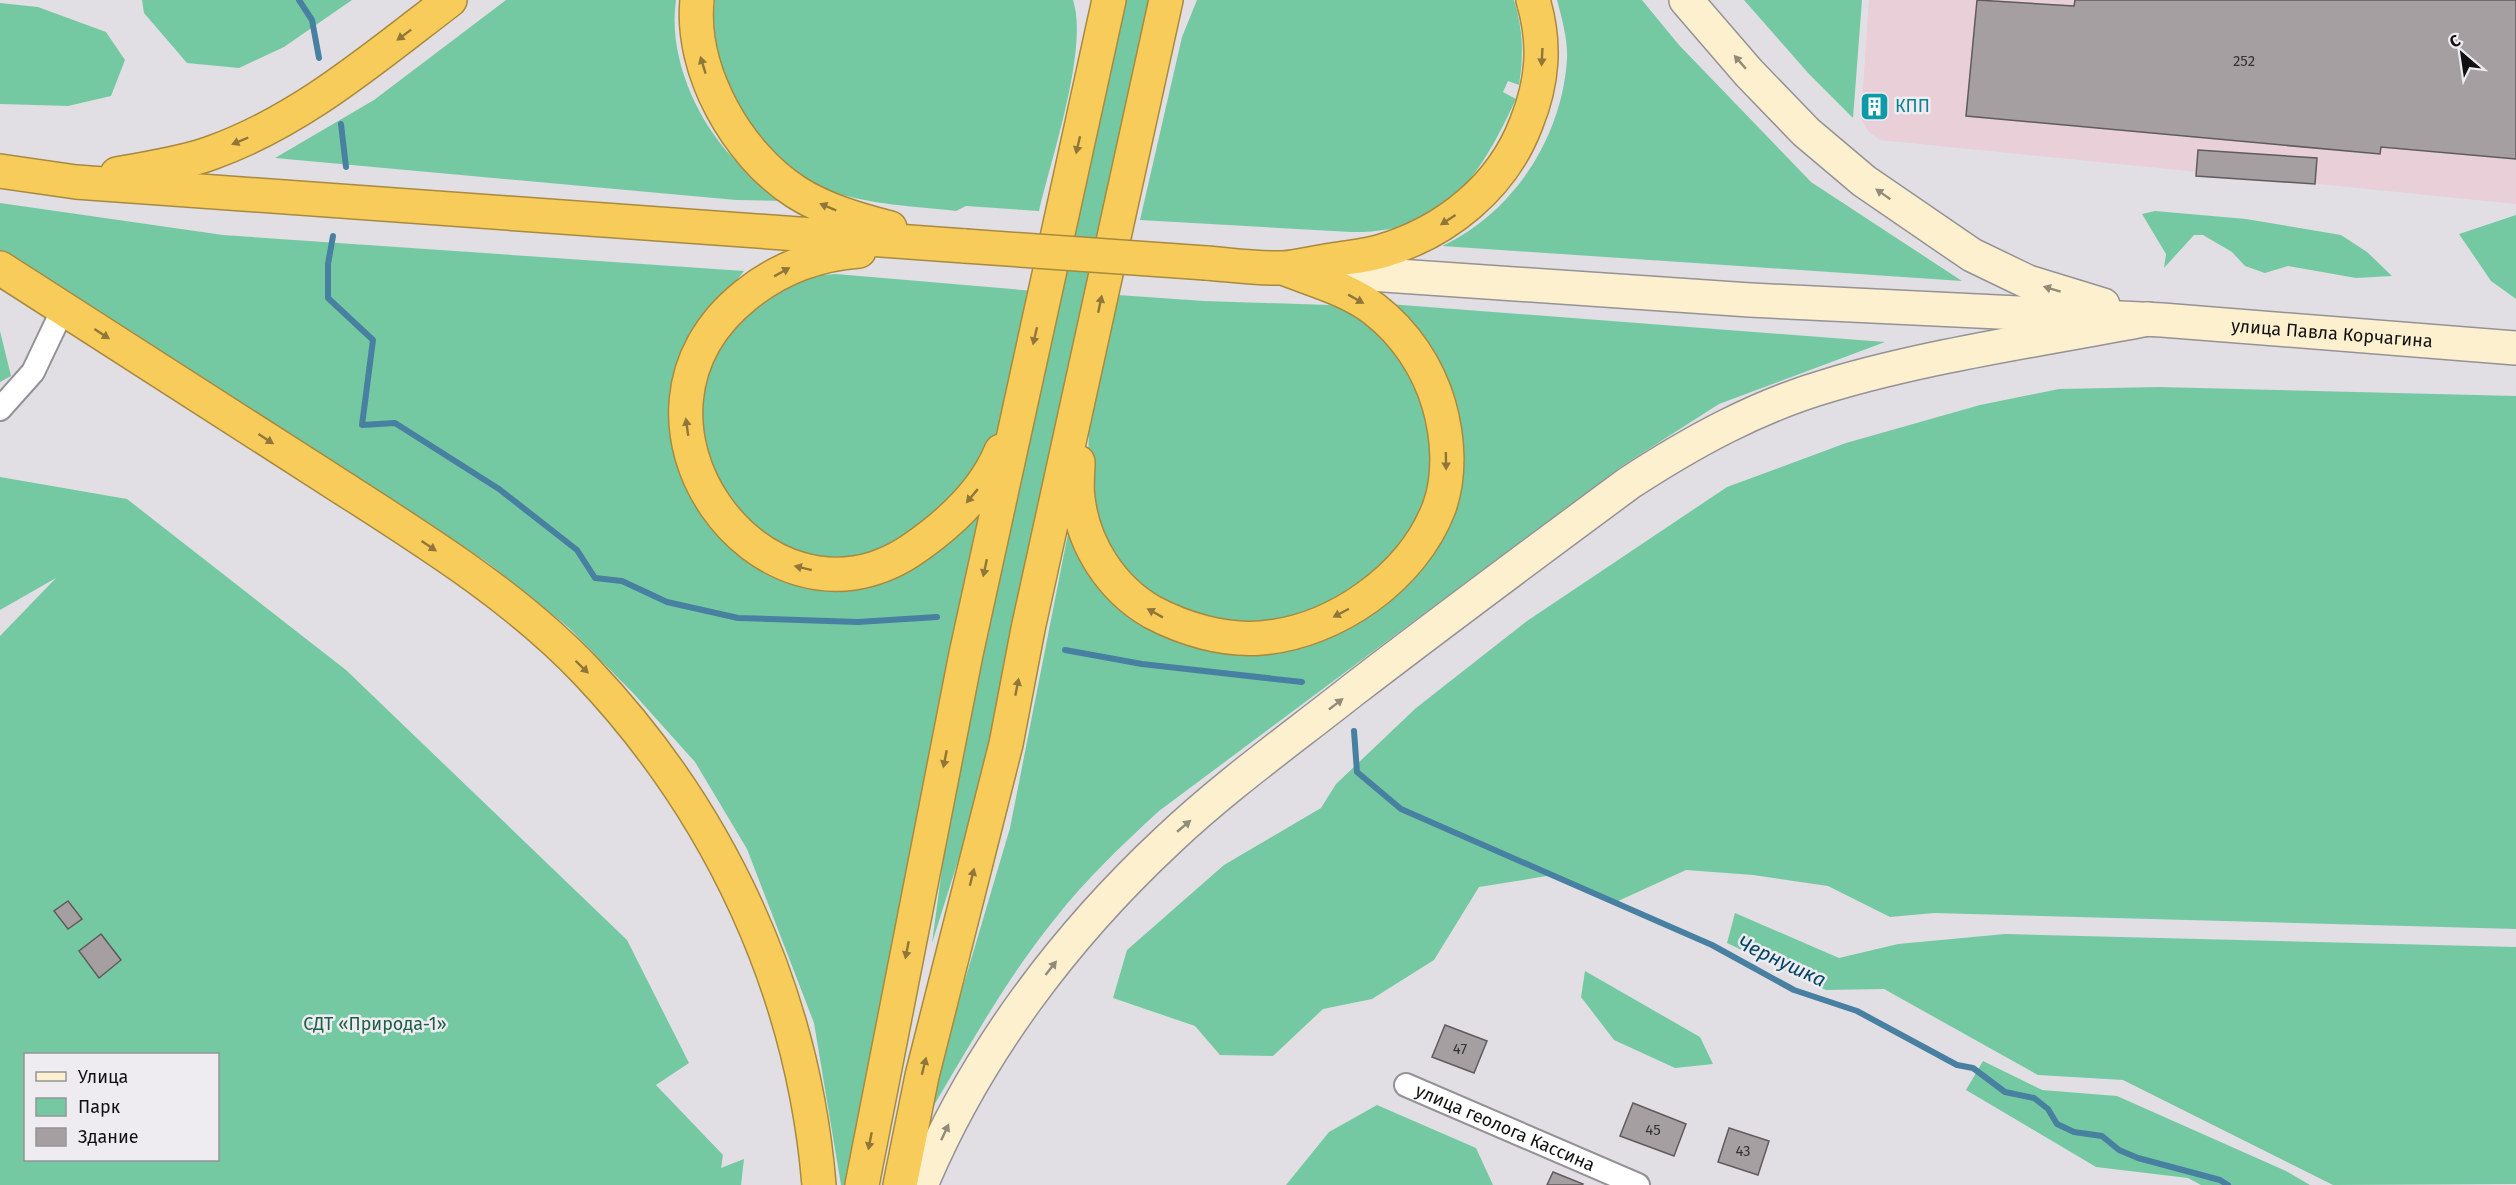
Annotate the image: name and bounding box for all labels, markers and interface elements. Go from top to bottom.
north arrow [2432,24,2492,84]
one-way arrow [396,29,411,41]
text: С [2446,30,2464,52]
one-way arrow [1537,48,1546,67]
house number: 252 [2233,52,2255,70]
one-way arrow [1734,55,1747,70]
one-way arrow [698,56,707,74]
building icon: КПП [1858,90,1890,122]
place label: КПП [1895,95,1930,117]
one-way arrow [231,136,249,146]
one-way arrow [1073,136,1082,155]
one-way arrow [1875,188,1891,200]
one-way arrow [819,202,837,212]
one-way arrow [1440,214,1456,225]
one-way arrow [774,267,791,277]
one-way arrow [2043,284,2061,293]
one-way arrow [1096,294,1105,313]
one-way arrow [1348,294,1365,304]
street label: улица Павла Корчагина [2230,315,2434,352]
one-way arrow [1030,326,1040,345]
one-way arrow [94,328,110,339]
one-way arrow [682,418,691,437]
one-way arrow [258,433,274,444]
one-way arrow [1442,451,1451,470]
one-way arrow [966,488,979,504]
one-way arrow [421,540,437,552]
one-way arrow [979,559,989,577]
one-way arrow [794,563,812,573]
one-way arrow [1146,608,1163,618]
one-way arrow [1332,608,1349,618]
one-way arrow [574,660,589,674]
one-way arrow [1013,678,1022,697]
one-way arrow [1328,698,1343,710]
one-way arrow [940,749,949,768]
one-way arrow [1176,820,1191,833]
one-way arrow [968,868,978,886]
water label: Чернушка [1734,930,1830,992]
one-way arrow [902,941,911,960]
one-way arrow [1044,960,1057,976]
park label: СДТ «Природа-1» [303,1013,447,1035]
house number: 47 [1453,1040,1467,1058]
legend [24,1053,219,1161]
one-way arrow [920,1057,930,1075]
text: Улица [78,1066,128,1088]
street label: улица геолога Кассина [1412,1079,1598,1176]
text: Парк [78,1096,121,1118]
house number: 45 [1645,1121,1661,1139]
one-way arrow [941,1123,950,1140]
text: Здание [78,1126,139,1148]
one-way arrow [865,1132,874,1151]
house number: 43 [1735,1142,1751,1160]

